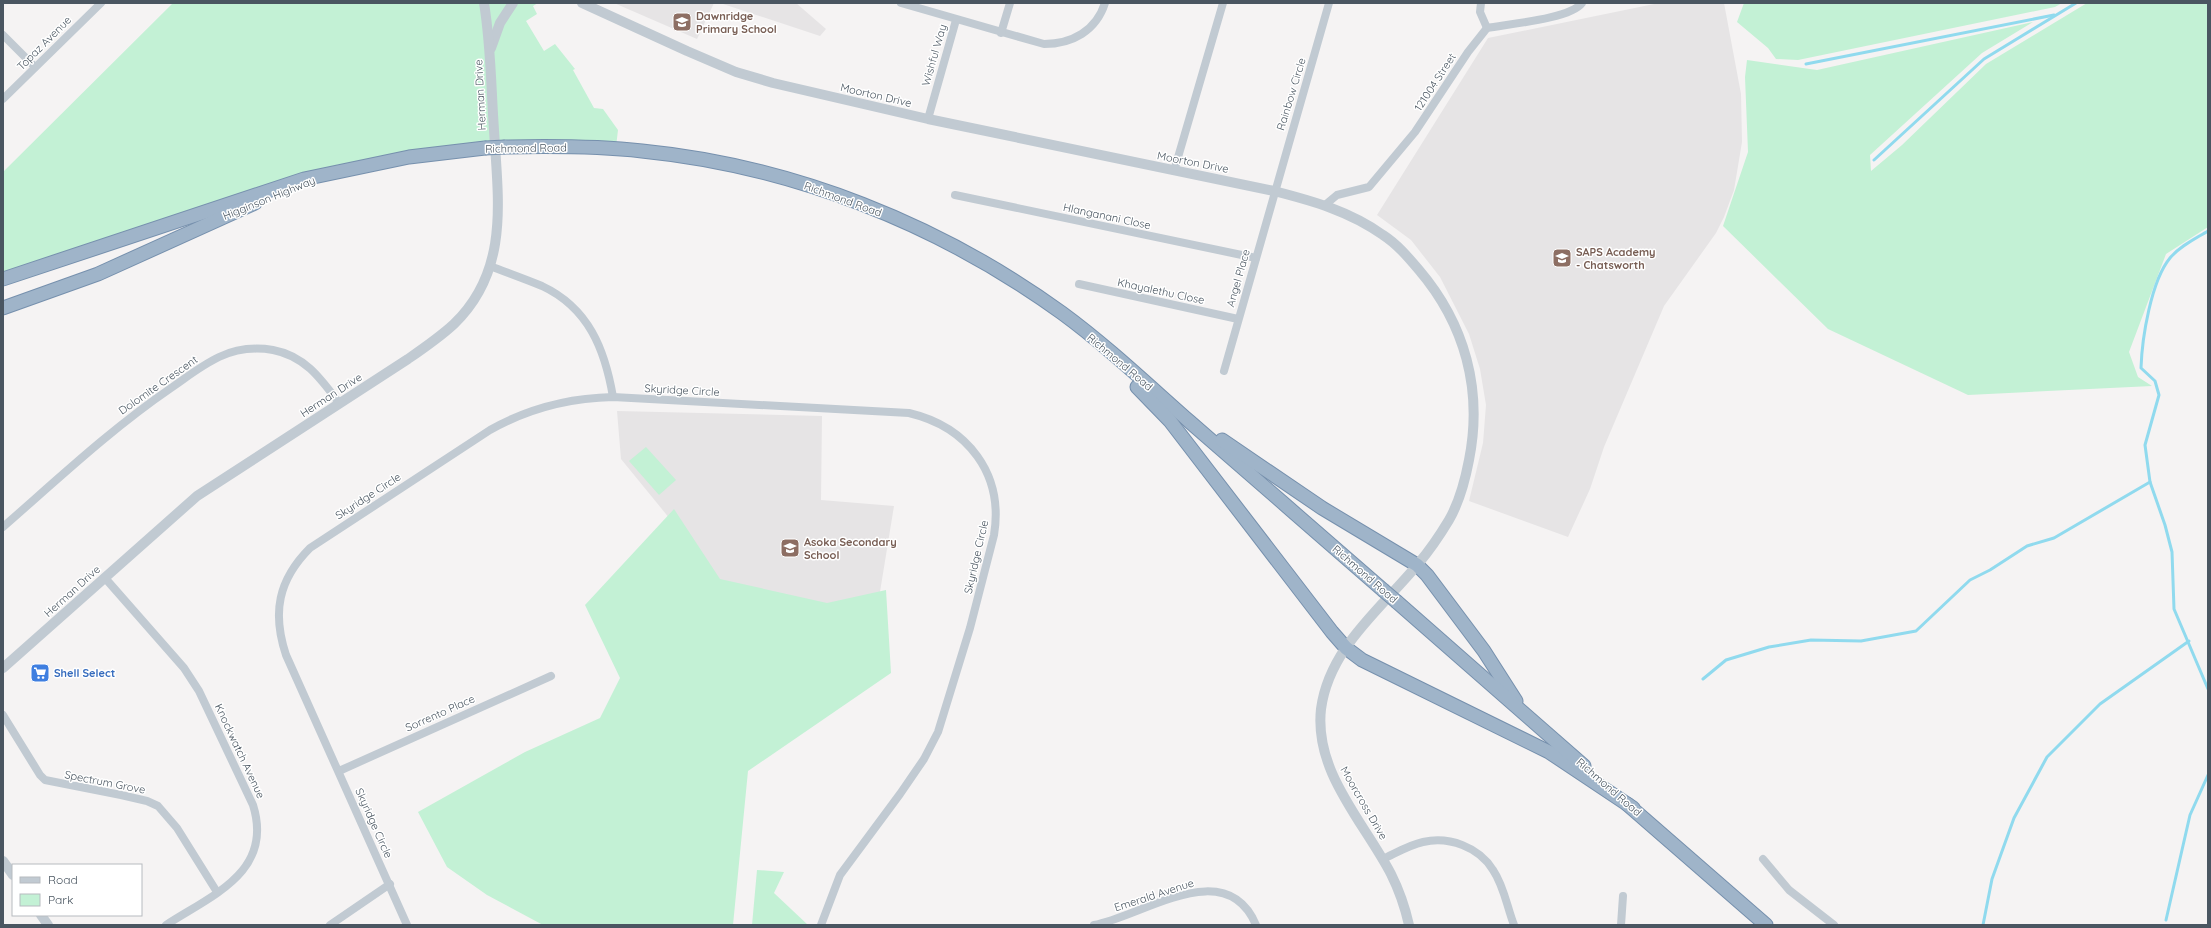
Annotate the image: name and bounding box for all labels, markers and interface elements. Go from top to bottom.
place label: Dawnridge Primary School [696,9,777,36]
school or university icon: Dawnridge Primary School [671,11,693,33]
street label: Topaz Avenue [14,13,74,73]
street label: Wishful Way [919,23,949,87]
street label: 121004 Street [1411,50,1459,114]
street label: Rainbow Circle [1273,56,1309,132]
street label: Herman Drive [471,59,489,131]
street label: Moorton Drive [839,80,913,110]
street label: Richmond Road [485,140,567,156]
street label: Moorton Drive [1156,148,1230,176]
street label: Higginson Highway [221,173,317,223]
street label: Richmond Road [802,178,884,220]
street label: Hlanganani Close [1062,200,1152,232]
place label: SAPS Academy - Chatsworth [1576,245,1655,272]
street label: Angel Place [1223,247,1253,309]
school or university icon: SAPS Academy - Chatsworth [1551,247,1573,269]
street label: Khayalethu Close [1116,275,1206,307]
street label: Richmond Road [1084,330,1156,394]
street label: Dolomite Crescent [116,352,201,418]
street label: Herman Drive [297,370,365,420]
street label: Skyridge Circle [644,381,720,399]
street label: Skyridge Circle [333,470,403,522]
street label: Skyridge Circle [961,519,991,595]
place label: Asoka Secondary School [804,535,897,562]
school or university icon: Asoka Secondary School [779,537,801,559]
street label: Richmond Road [1330,542,1400,606]
street label: Herman Drive [41,562,103,620]
supermarket icon: Shell Select [29,662,51,684]
place label: Shell Select [54,666,115,680]
street label: Sorrento Place [403,691,477,735]
street label: Knockwatch Avenue [212,701,268,801]
street label: Richmond Road [1574,755,1644,819]
street label: Moorcross Drive [1337,764,1391,842]
street label: Spectrum Grove [63,767,147,797]
street label: Skyridge Circle [352,786,396,860]
legend [12,864,142,916]
text: Road [48,872,78,887]
street label: Emerald Avenue [1112,876,1196,914]
text: Park [48,892,73,907]

